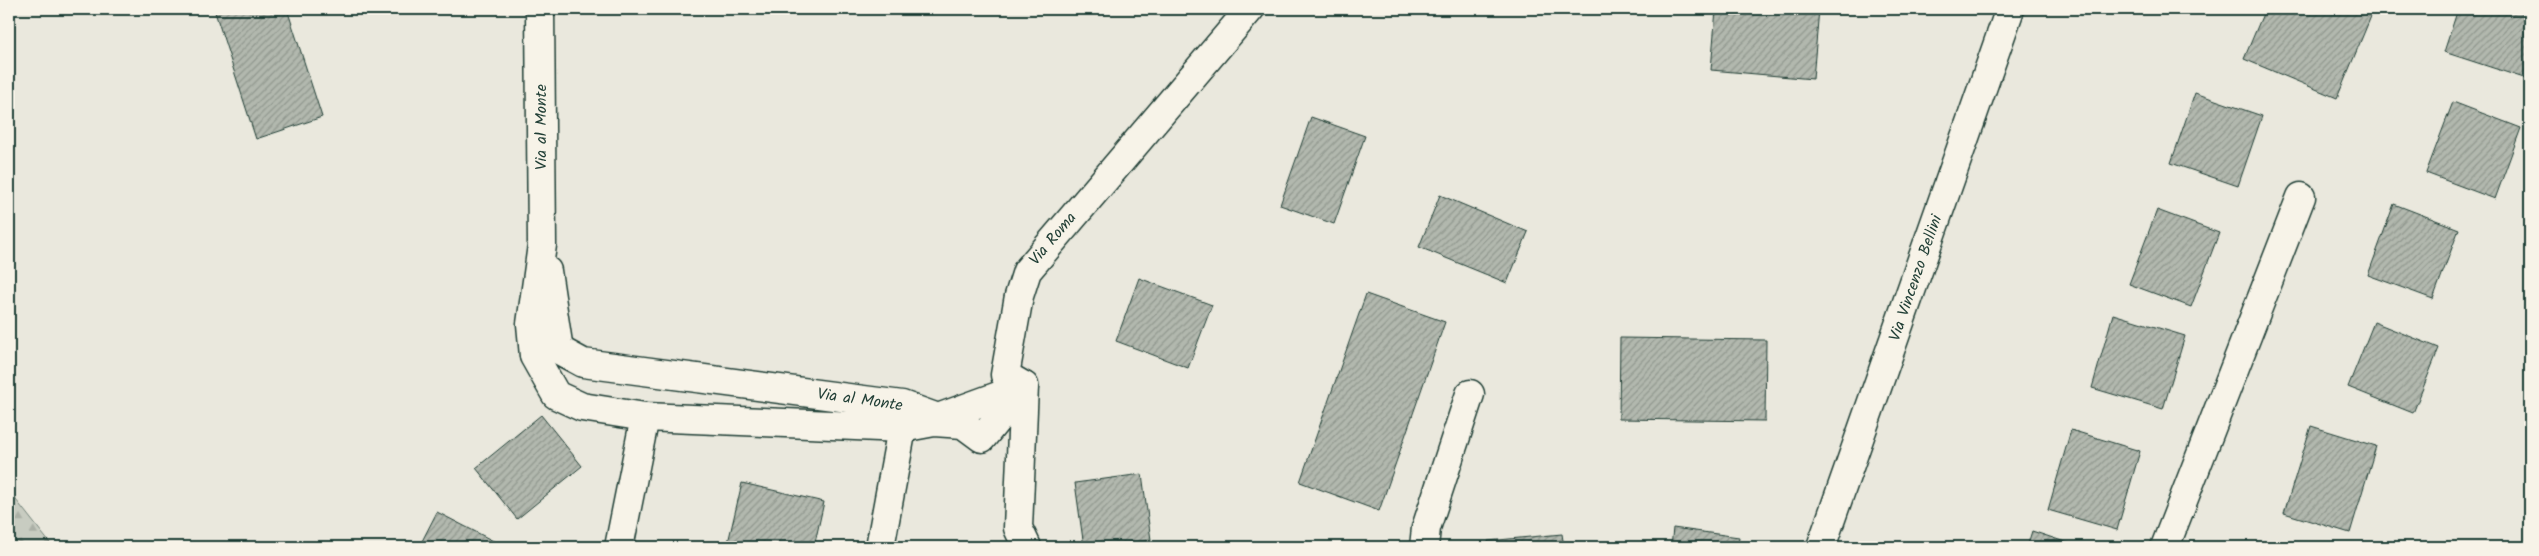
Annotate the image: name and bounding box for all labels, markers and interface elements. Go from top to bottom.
street label: Via al Monte [529,84,554,170]
street label: Via Roma [1023,207,1083,271]
street label: Via Vincenzo Bellini [1883,210,1950,344]
street label: Via al Monte [816,382,904,418]

